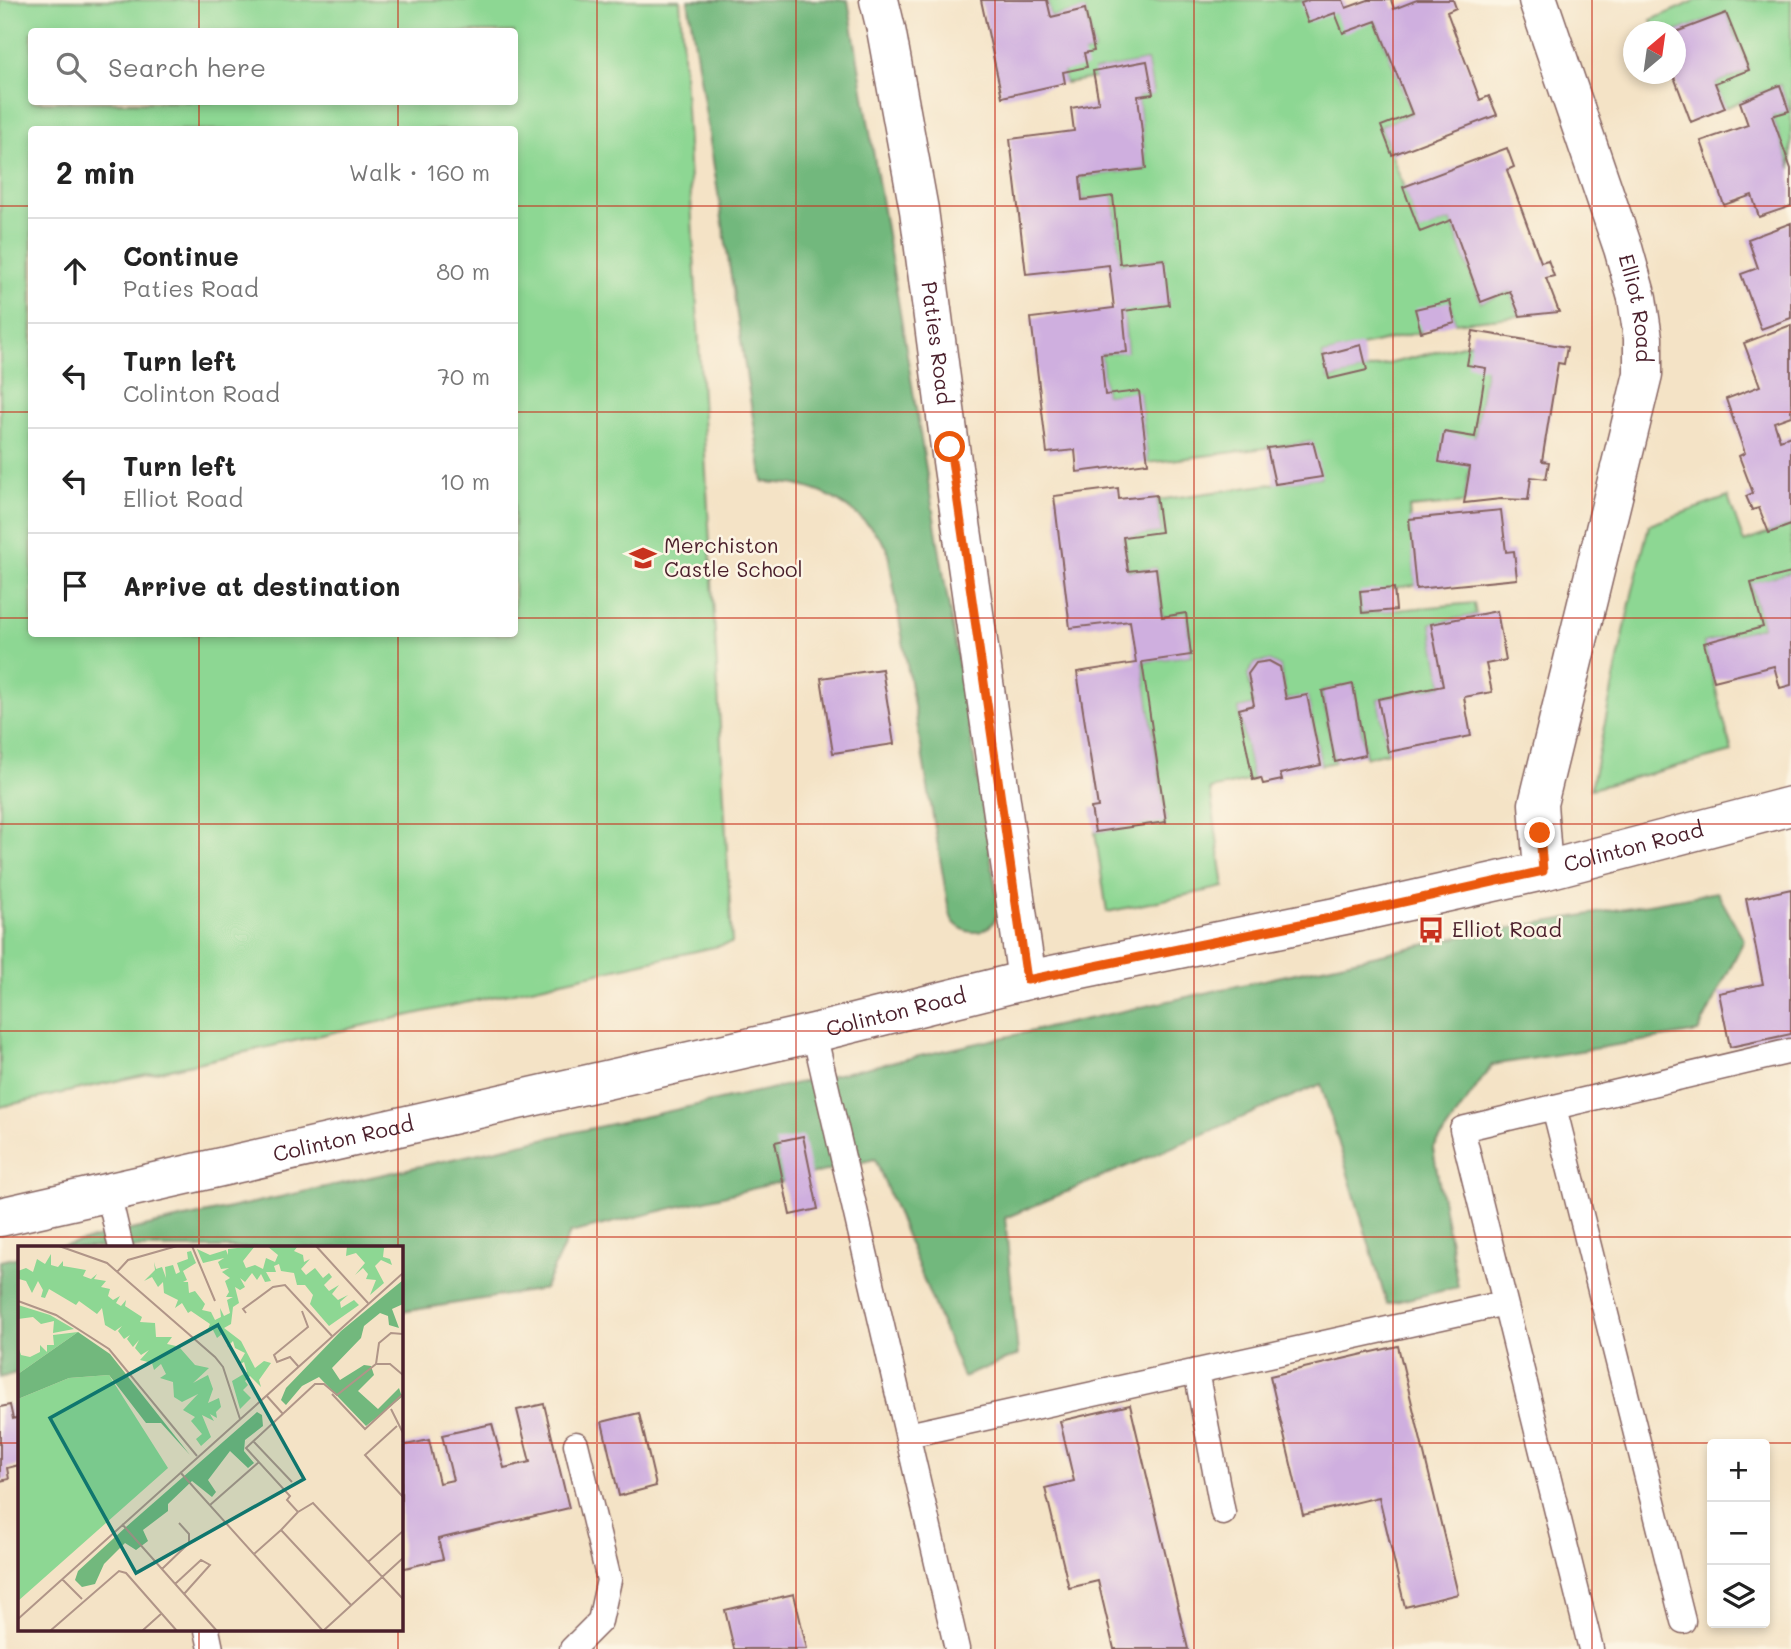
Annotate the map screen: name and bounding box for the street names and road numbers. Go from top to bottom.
street label: Elliot Road [1613,251,1658,362]
street label: Paties Road [916,280,959,406]
street label: Colinton Road [1560,815,1706,877]
street label: Colinton Road [823,981,968,1042]
street label: Colinton Road [270,1109,416,1167]

